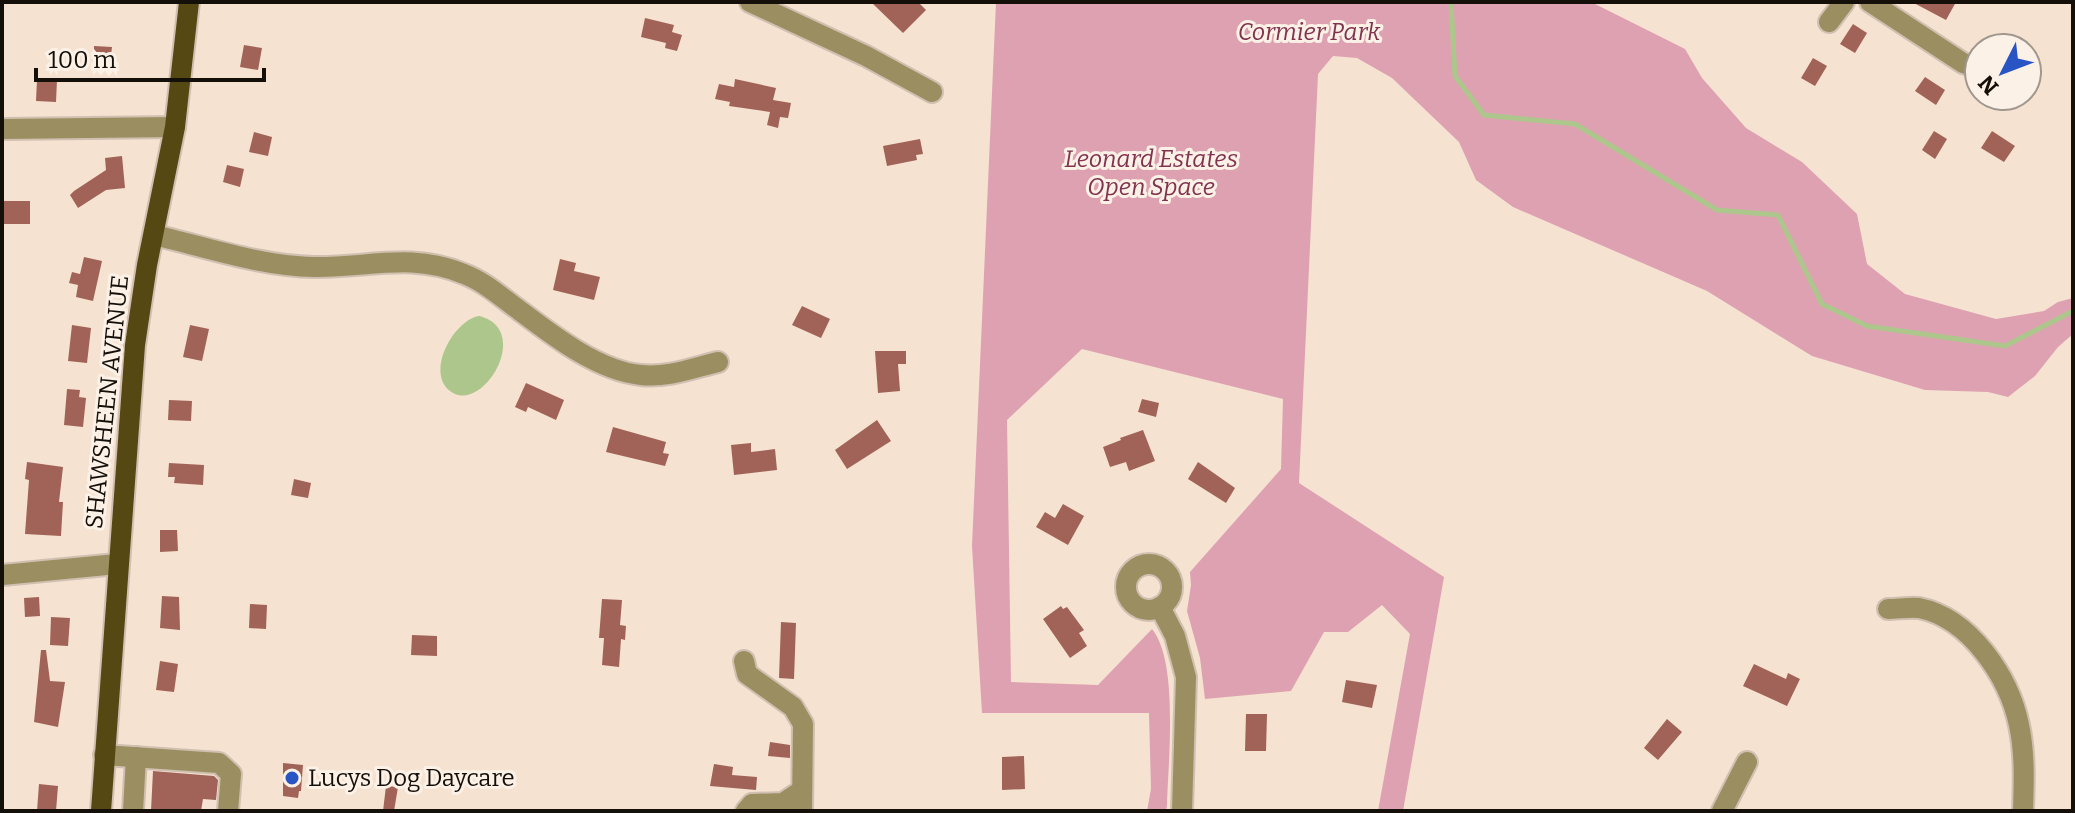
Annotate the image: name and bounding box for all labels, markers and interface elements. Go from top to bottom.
park label: Cormier Park [1238,18,1381,46]
scale bar [36,32,264,82]
north arrow [1963,32,2043,112]
text: 100 m [48,46,116,74]
text: N [1973,70,2004,100]
park label: Leonard Estates Open Space [1064,145,1238,201]
street label: SHAWSHEEN AVENUE [80,274,134,530]
place label: Lucys Dog Daycare [308,764,515,792]
marker: Lucys Dog Daycare [283,769,301,787]

